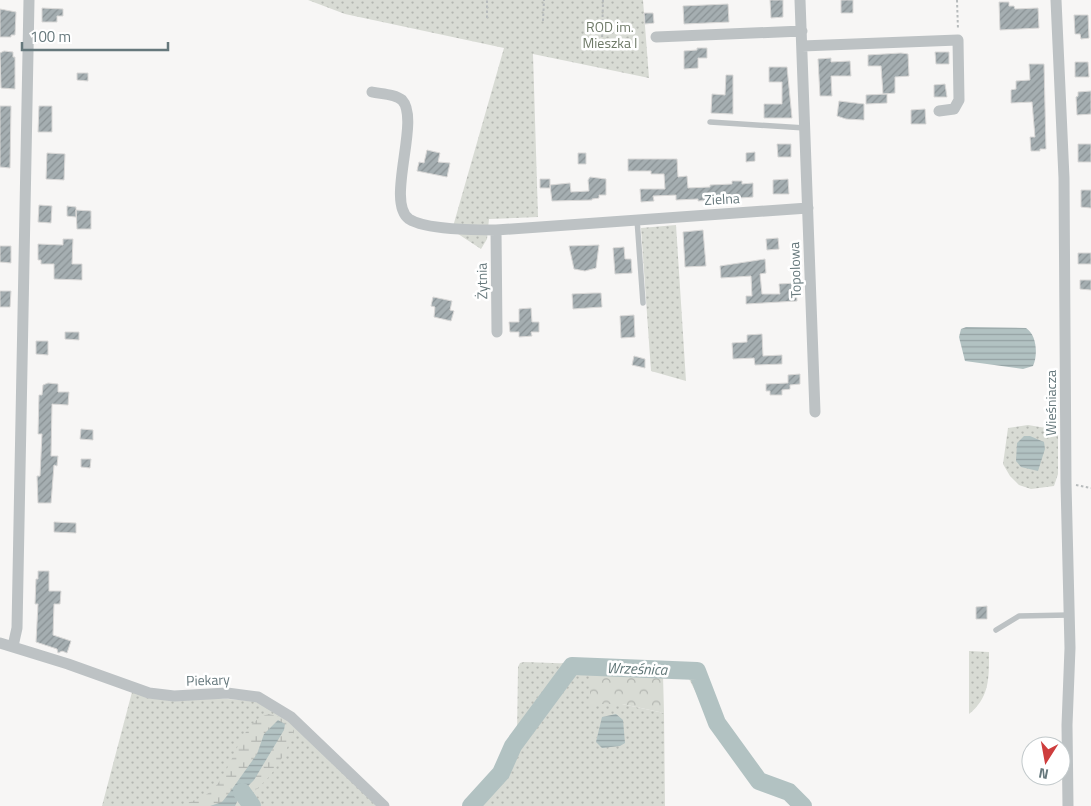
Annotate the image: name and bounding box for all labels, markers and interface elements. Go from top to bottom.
park label: ROD im. Mieszka I [583,16,637,53]
scale bar [22,20,169,52]
text: 100 m [30,25,71,48]
street label: Zielna [704,187,740,210]
street label: Topolowa [783,241,806,299]
street label: Żytnia [471,263,492,300]
street label: Wieśniacza [1040,370,1061,436]
water label: Wrześnica [606,656,669,681]
street label: Piekary [186,668,230,691]
north arrow [1021,736,1071,786]
text: N [1037,763,1050,785]

